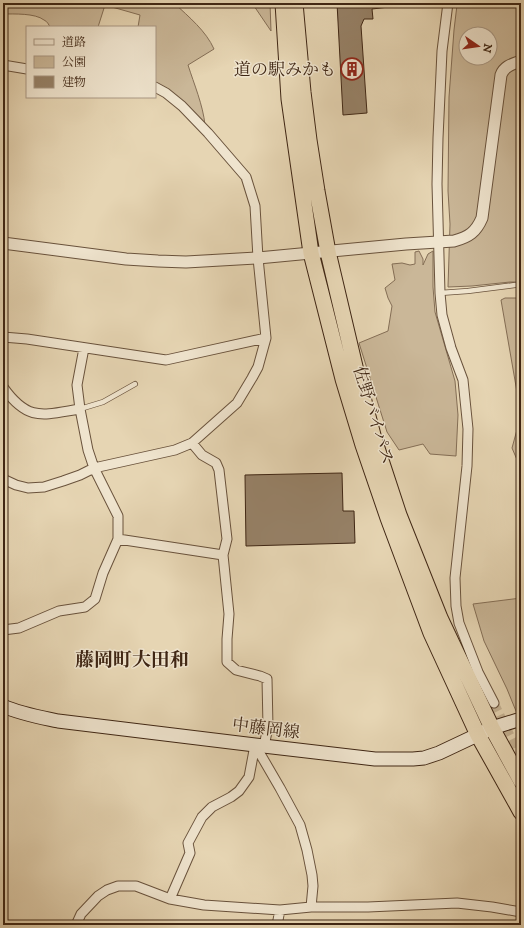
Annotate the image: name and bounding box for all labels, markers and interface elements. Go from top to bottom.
legend [26,26,156,98]
north arrow [458,26,498,66]
text: 道路 [62,35,86,50]
text: N [479,42,495,54]
text: 公園 [62,55,86,70]
building icon: 道の駅みかも [339,56,365,82]
place label: 道の駅みかも [234,59,336,81]
text: 建物 [62,75,86,90]
street label: 佐野バイパス [348,363,398,467]
district label: 藤岡町大田和 [75,649,189,672]
street label: 中藤岡線 [231,714,301,744]

